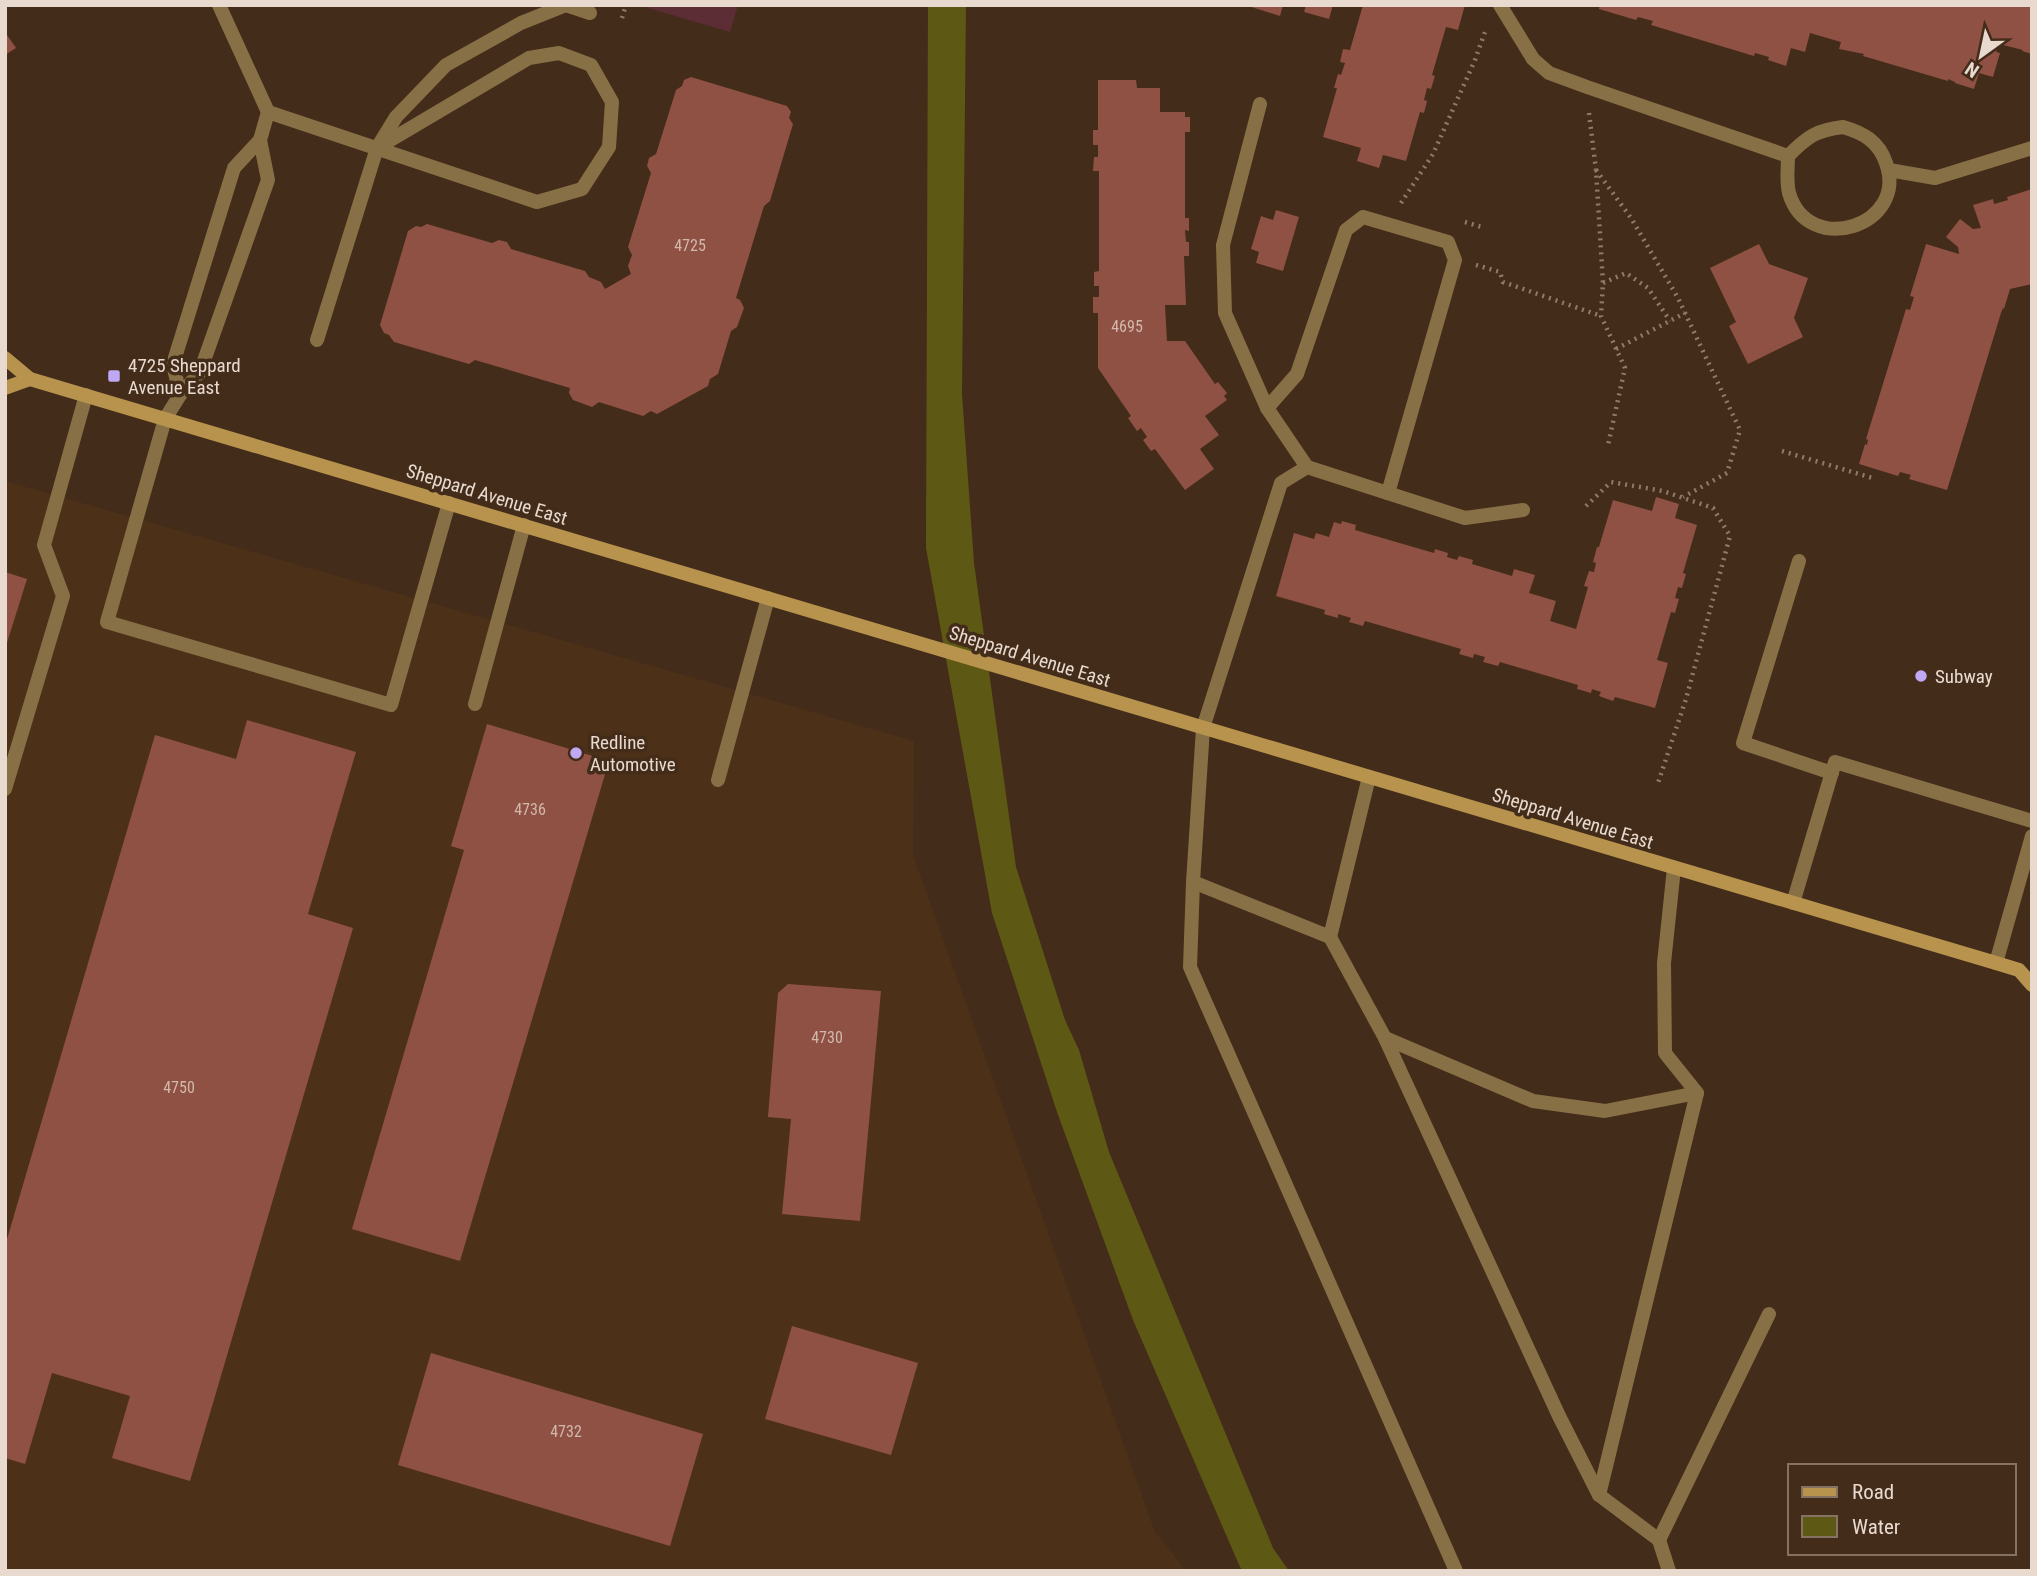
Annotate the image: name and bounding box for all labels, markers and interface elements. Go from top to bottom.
north arrow [1946,21,2016,91]
text: N [1961,57,1983,83]
house number: 4725 [674,236,706,255]
house number: 4695 [1111,317,1143,336]
place label: 4725 Sheppard Avenue East [128,354,241,399]
marker: 4725 Sheppard Avenue East [106,368,122,384]
street label: Sheppard Avenue East [404,459,570,530]
street label: Sheppard Avenue East [947,621,1113,692]
place label: Subway [1935,665,1993,688]
marker: Subway [1913,668,1929,684]
place label: Redline Automotive [590,731,676,776]
marker: Redline Automotive [568,745,584,761]
street label: Sheppard Avenue East [1490,783,1656,854]
house number: 4736 [514,800,546,819]
house number: 4730 [811,1028,843,1047]
house number: 4750 [163,1078,195,1097]
house number: 4732 [550,1422,582,1441]
legend [1788,1464,2016,1555]
text: Road [1852,1480,1894,1504]
text: Water [1852,1515,1900,1539]

